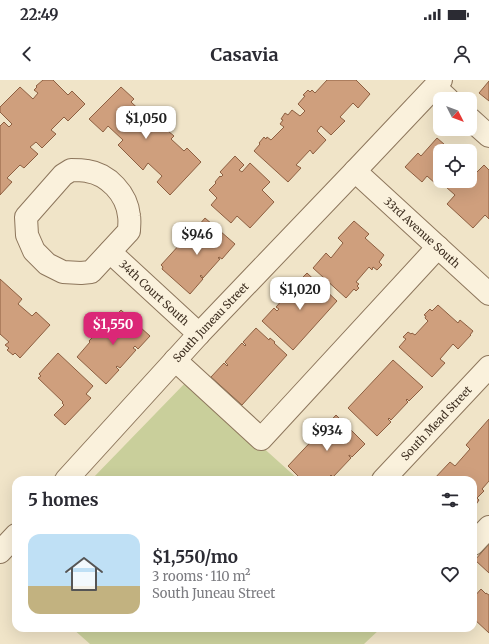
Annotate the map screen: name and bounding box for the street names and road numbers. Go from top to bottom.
street label: 33rd Avenue South [381,194,464,271]
street label: 34th Court South [116,257,193,329]
street label: South Juneau Street [170,279,252,365]
street label: South Mead Street [398,382,475,463]

